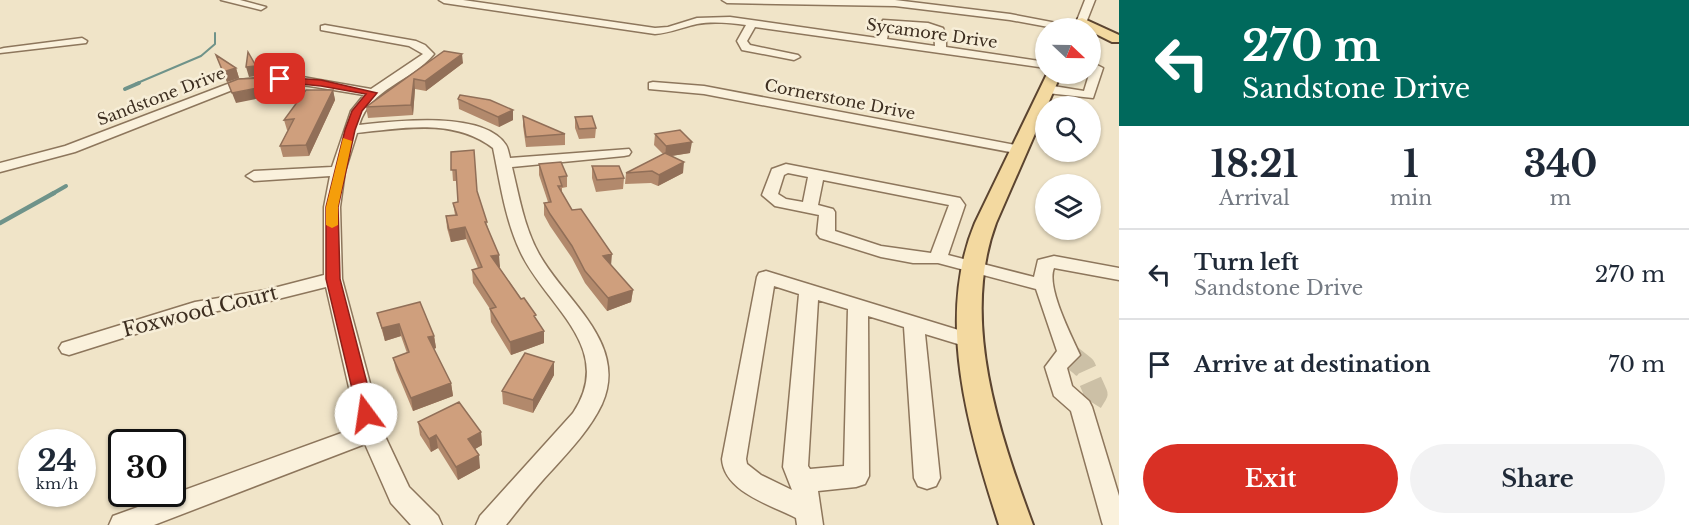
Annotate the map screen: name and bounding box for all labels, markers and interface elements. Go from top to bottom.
street label: Sycamore Drive [865,14,999,52]
north arrow [1035,18,1101,84]
map controls [1035,18,1101,240]
text: 270 m [1242,20,1380,72]
icon: left [1143,24,1221,102]
pin [254,53,305,104]
street label: Sandstone Drive [94,62,228,130]
icon: arrive [263,62,296,95]
text: Sandstone Drive [1242,72,1470,105]
street label: Cornerstone Drive [763,75,917,123]
button: search [1035,96,1101,162]
text: 18:21 [1210,142,1298,187]
text: 1 [1403,142,1419,187]
text: 340 [1523,142,1597,187]
button: layers [1035,174,1101,240]
text: Arrival [1219,186,1290,210]
text: min [1390,186,1432,210]
text: m [1550,186,1571,210]
text: Turn left [1194,249,1299,276]
icon: left [1143,258,1176,291]
text: 270 m [1595,261,1665,288]
text: Sandstone Drive [1194,276,1363,300]
street label: Foxwood Court [120,280,281,342]
icon: arrive [1143,348,1176,381]
text: Arrive at destination [1194,351,1431,378]
text: 70 m [1608,351,1665,378]
position arrow [334,382,398,446]
speed limit sign: 30 [108,429,186,507]
text: 24 [37,442,77,479]
button: Exit [1143,444,1398,513]
button: Share [1410,444,1665,513]
text: km/h [36,474,78,493]

